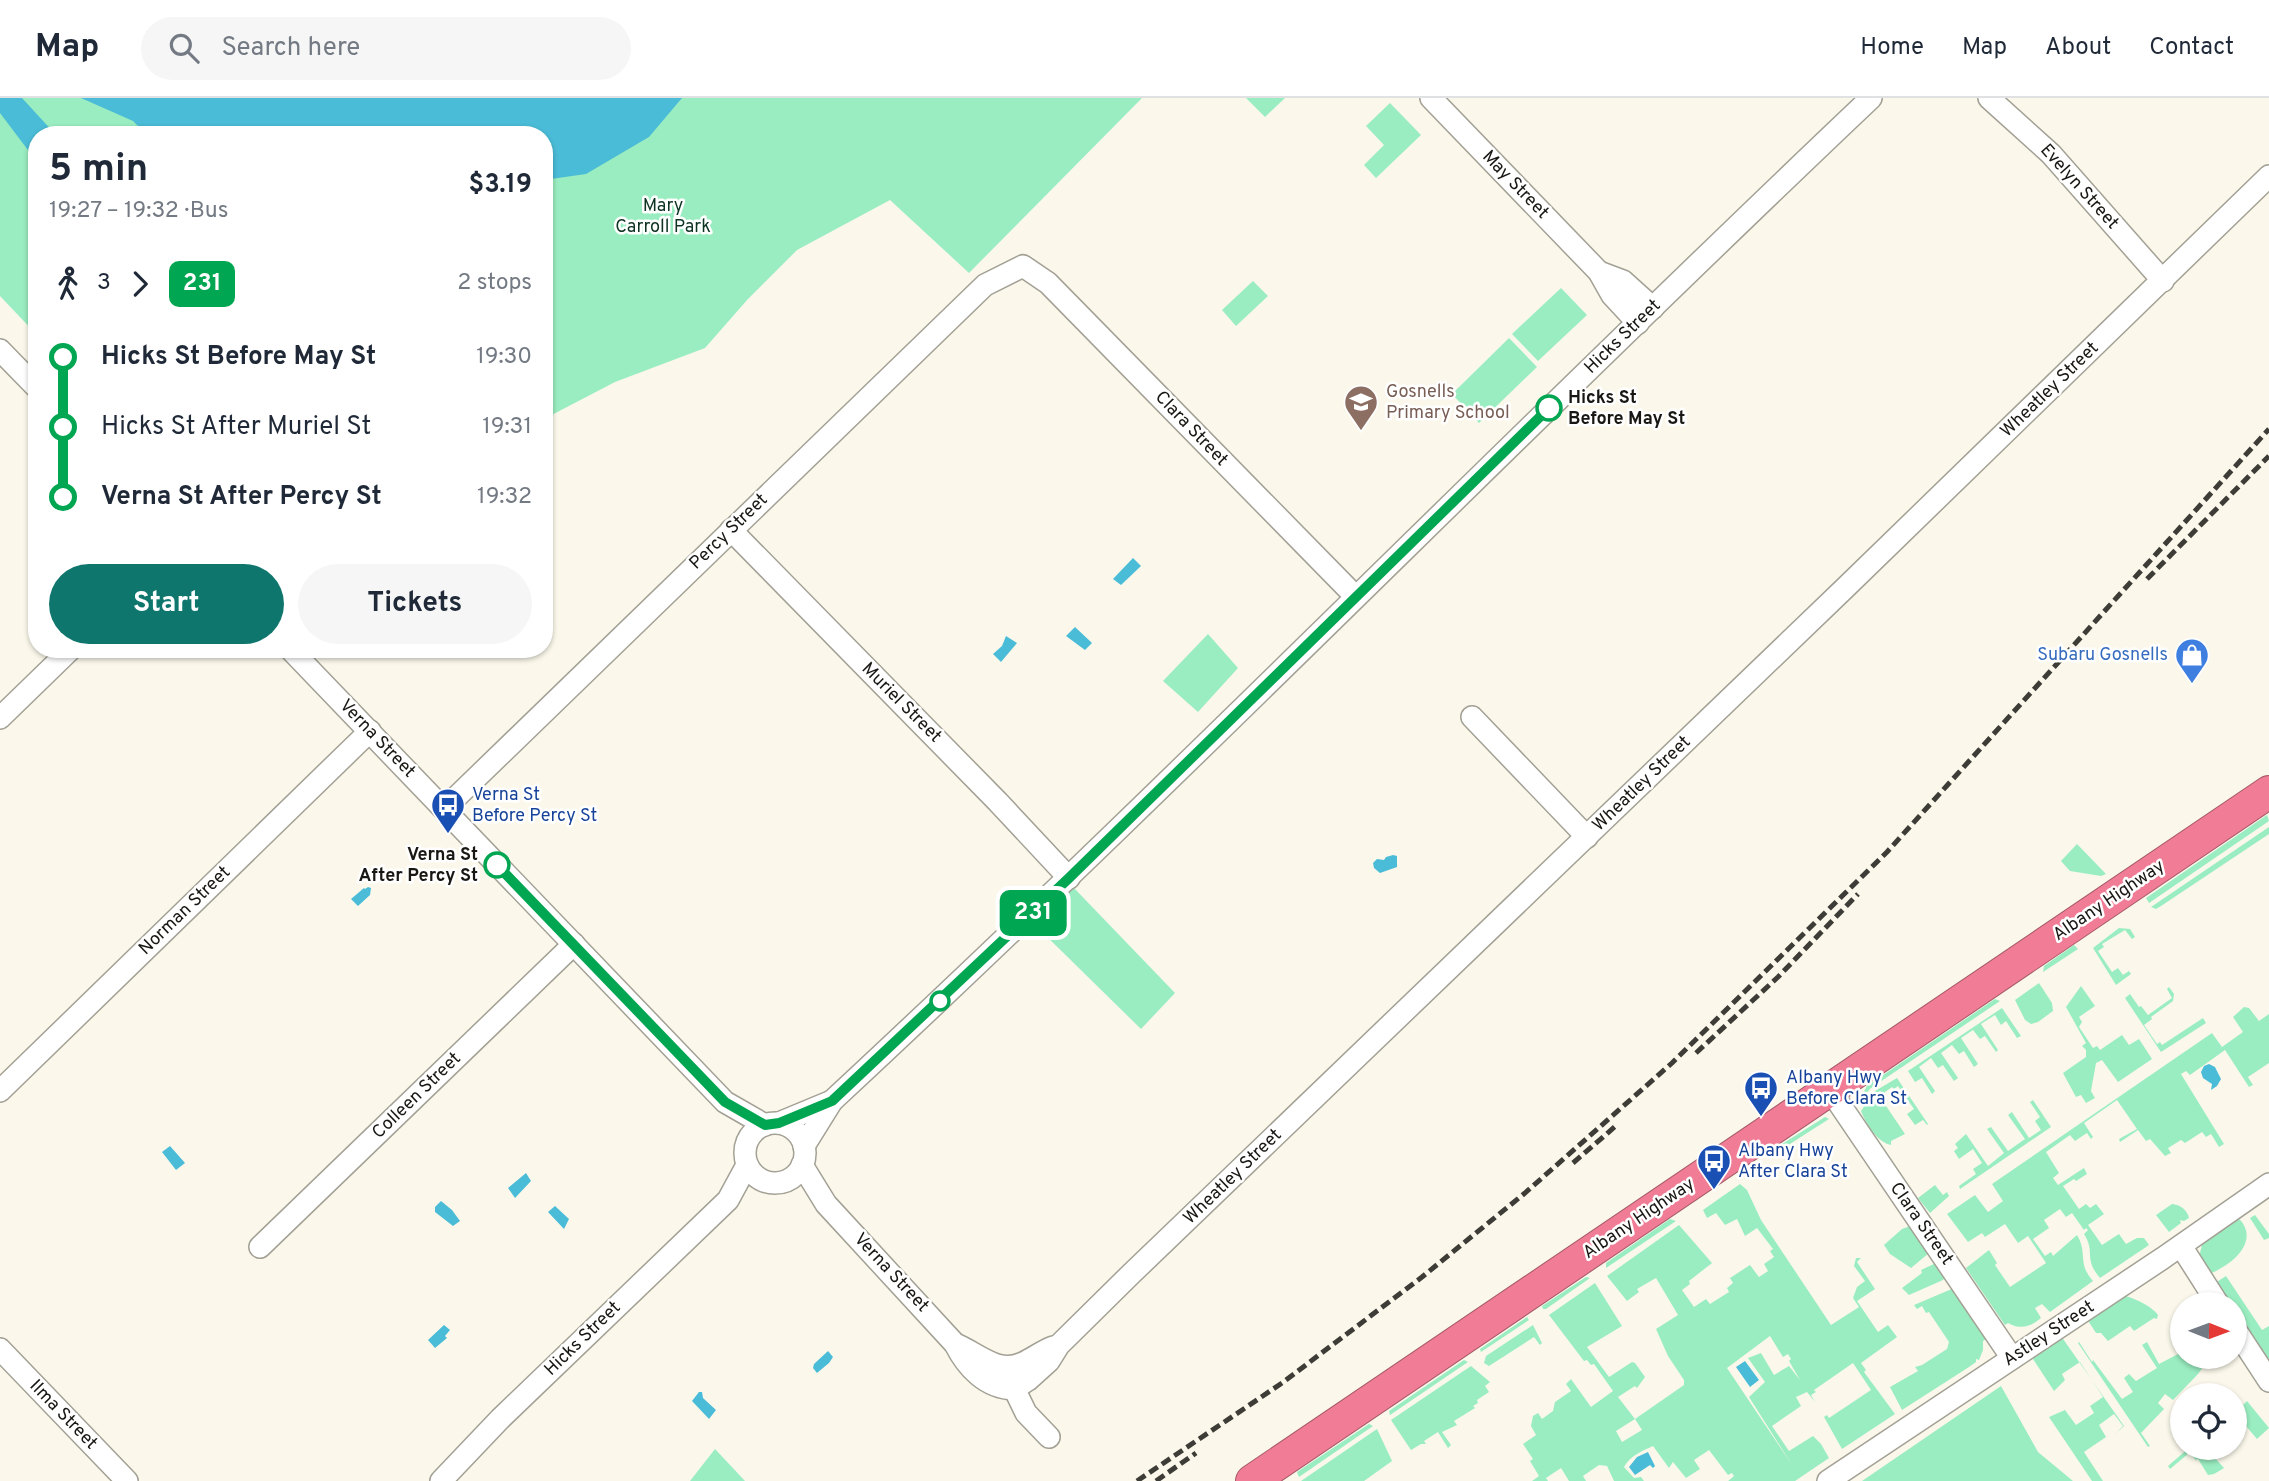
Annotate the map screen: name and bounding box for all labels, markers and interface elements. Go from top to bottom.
search box [141,17,631,80]
text: Map [35,27,99,69]
icon: search [165,29,203,67]
text: Search here [221,32,360,65]
text: Home [1860,33,1924,63]
text: Map [1962,33,2007,63]
text: About [2045,33,2111,63]
text: Contact [2149,33,2234,63]
street label: Evelyn Street [2035,140,2123,234]
text: 5 min [49,146,148,195]
street label: May Street [1477,146,1553,224]
text: $3.19 [469,169,532,202]
park label: Mary Carroll Park [615,195,711,239]
text: 19:27 – 19:32 · Bus [49,197,229,226]
icon: walk [49,265,87,303]
icon: forward [121,265,159,303]
text: 3 [97,269,111,298]
text: 231 [183,269,221,299]
text: 2 stops [457,269,532,298]
street label: Hicks Street [1580,295,1666,379]
street label: Wheatley Street [1996,337,2104,443]
text: Hicks St Before May St [101,341,376,374]
text: 19:30 [476,343,532,372]
place label: Gosnells Primary School [1386,381,1510,425]
school or university icon: Gosnells Primary School [1342,383,1380,432]
street label: Clara Street [1149,386,1233,472]
place label: Hicks St Before May St [1568,387,1685,431]
marker: Hicks St Before May St [1536,395,1562,421]
text: Hicks St After Muriel St [101,411,371,444]
text: 19:31 [482,413,532,442]
text: Verna St After Percy St [101,481,382,514]
text: 19:32 [477,483,532,512]
street label: Percy Street [685,489,773,575]
button: Start [49,564,284,644]
button: Tickets [298,564,532,644]
shop icon: Subaru Gosnells [2173,636,2211,685]
place label: Subaru Gosnells [2037,644,2168,667]
street label: Muriel Street [856,658,946,748]
street label: Verna Street [334,695,420,783]
street label: Wheatley Street [1588,731,1696,837]
place label: Verna St Before Percy St [472,784,597,828]
bus stop icon: Verna St Before Percy St [429,786,467,835]
place label: Verna St After Percy St [359,844,478,888]
marker: Verna St After Percy St [484,852,510,878]
street label: Albany Highway [2049,855,2169,947]
street label: Norman Street [134,862,236,960]
line badge: 231 [993,890,1073,936]
text: 231 [1014,898,1052,928]
unlabelled marker [930,991,950,1011]
street label: Colleen Street [368,1048,466,1144]
place label: Albany Hwy Before Clara St [1786,1067,1907,1111]
bus stop icon: Albany Hwy Before Clara St [1742,1069,1780,1118]
street label: Wheatley Street [1179,1124,1287,1230]
place label: Albany Hwy After Clara St [1738,1140,1848,1184]
bus stop icon: Albany Hwy After Clara St [1695,1142,1733,1191]
street label: Albany Highway [1579,1173,1699,1265]
street label: Clara Street [1884,1178,1958,1270]
street label: Verna Street [848,1228,934,1318]
north arrow [2170,1292,2247,1368]
map controls [2170,1292,2247,1460]
street label: Astley Street [1999,1296,2099,1372]
street label: Hicks Street [540,1297,626,1381]
street label: Ilma Street [24,1375,102,1455]
button: locate [2170,1383,2247,1460]

